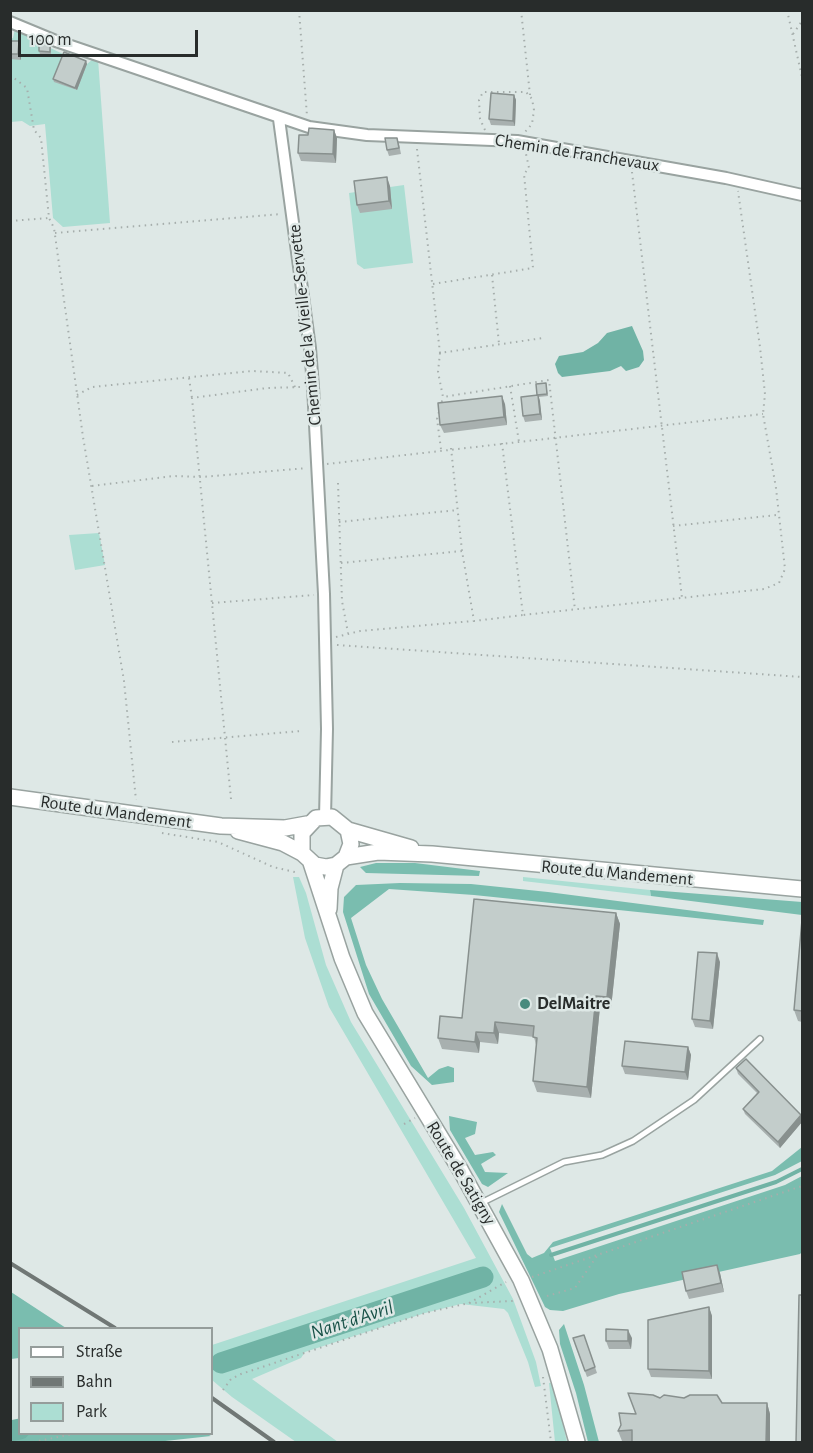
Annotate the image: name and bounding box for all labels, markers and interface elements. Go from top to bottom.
scale bar [21,18,201,56]
text: 100 m [29,31,72,49]
street label: Chemin de Franchevaux [493,129,661,177]
street label: Chemin de la Vieille-Servette [284,223,326,427]
street label: Route du Mandement [39,791,193,833]
street label: Route du Mandement [540,856,694,890]
place label: DelMaitre [537,993,610,1015]
marker: DelMaitre [518,997,532,1011]
street label: Route de Satigny [422,1117,500,1229]
water label: Nant d'Avril [308,1295,396,1345]
legend [18,1327,213,1435]
text: Straße [76,1343,122,1361]
text: Bahn [76,1373,112,1391]
text: Park [76,1403,107,1421]

